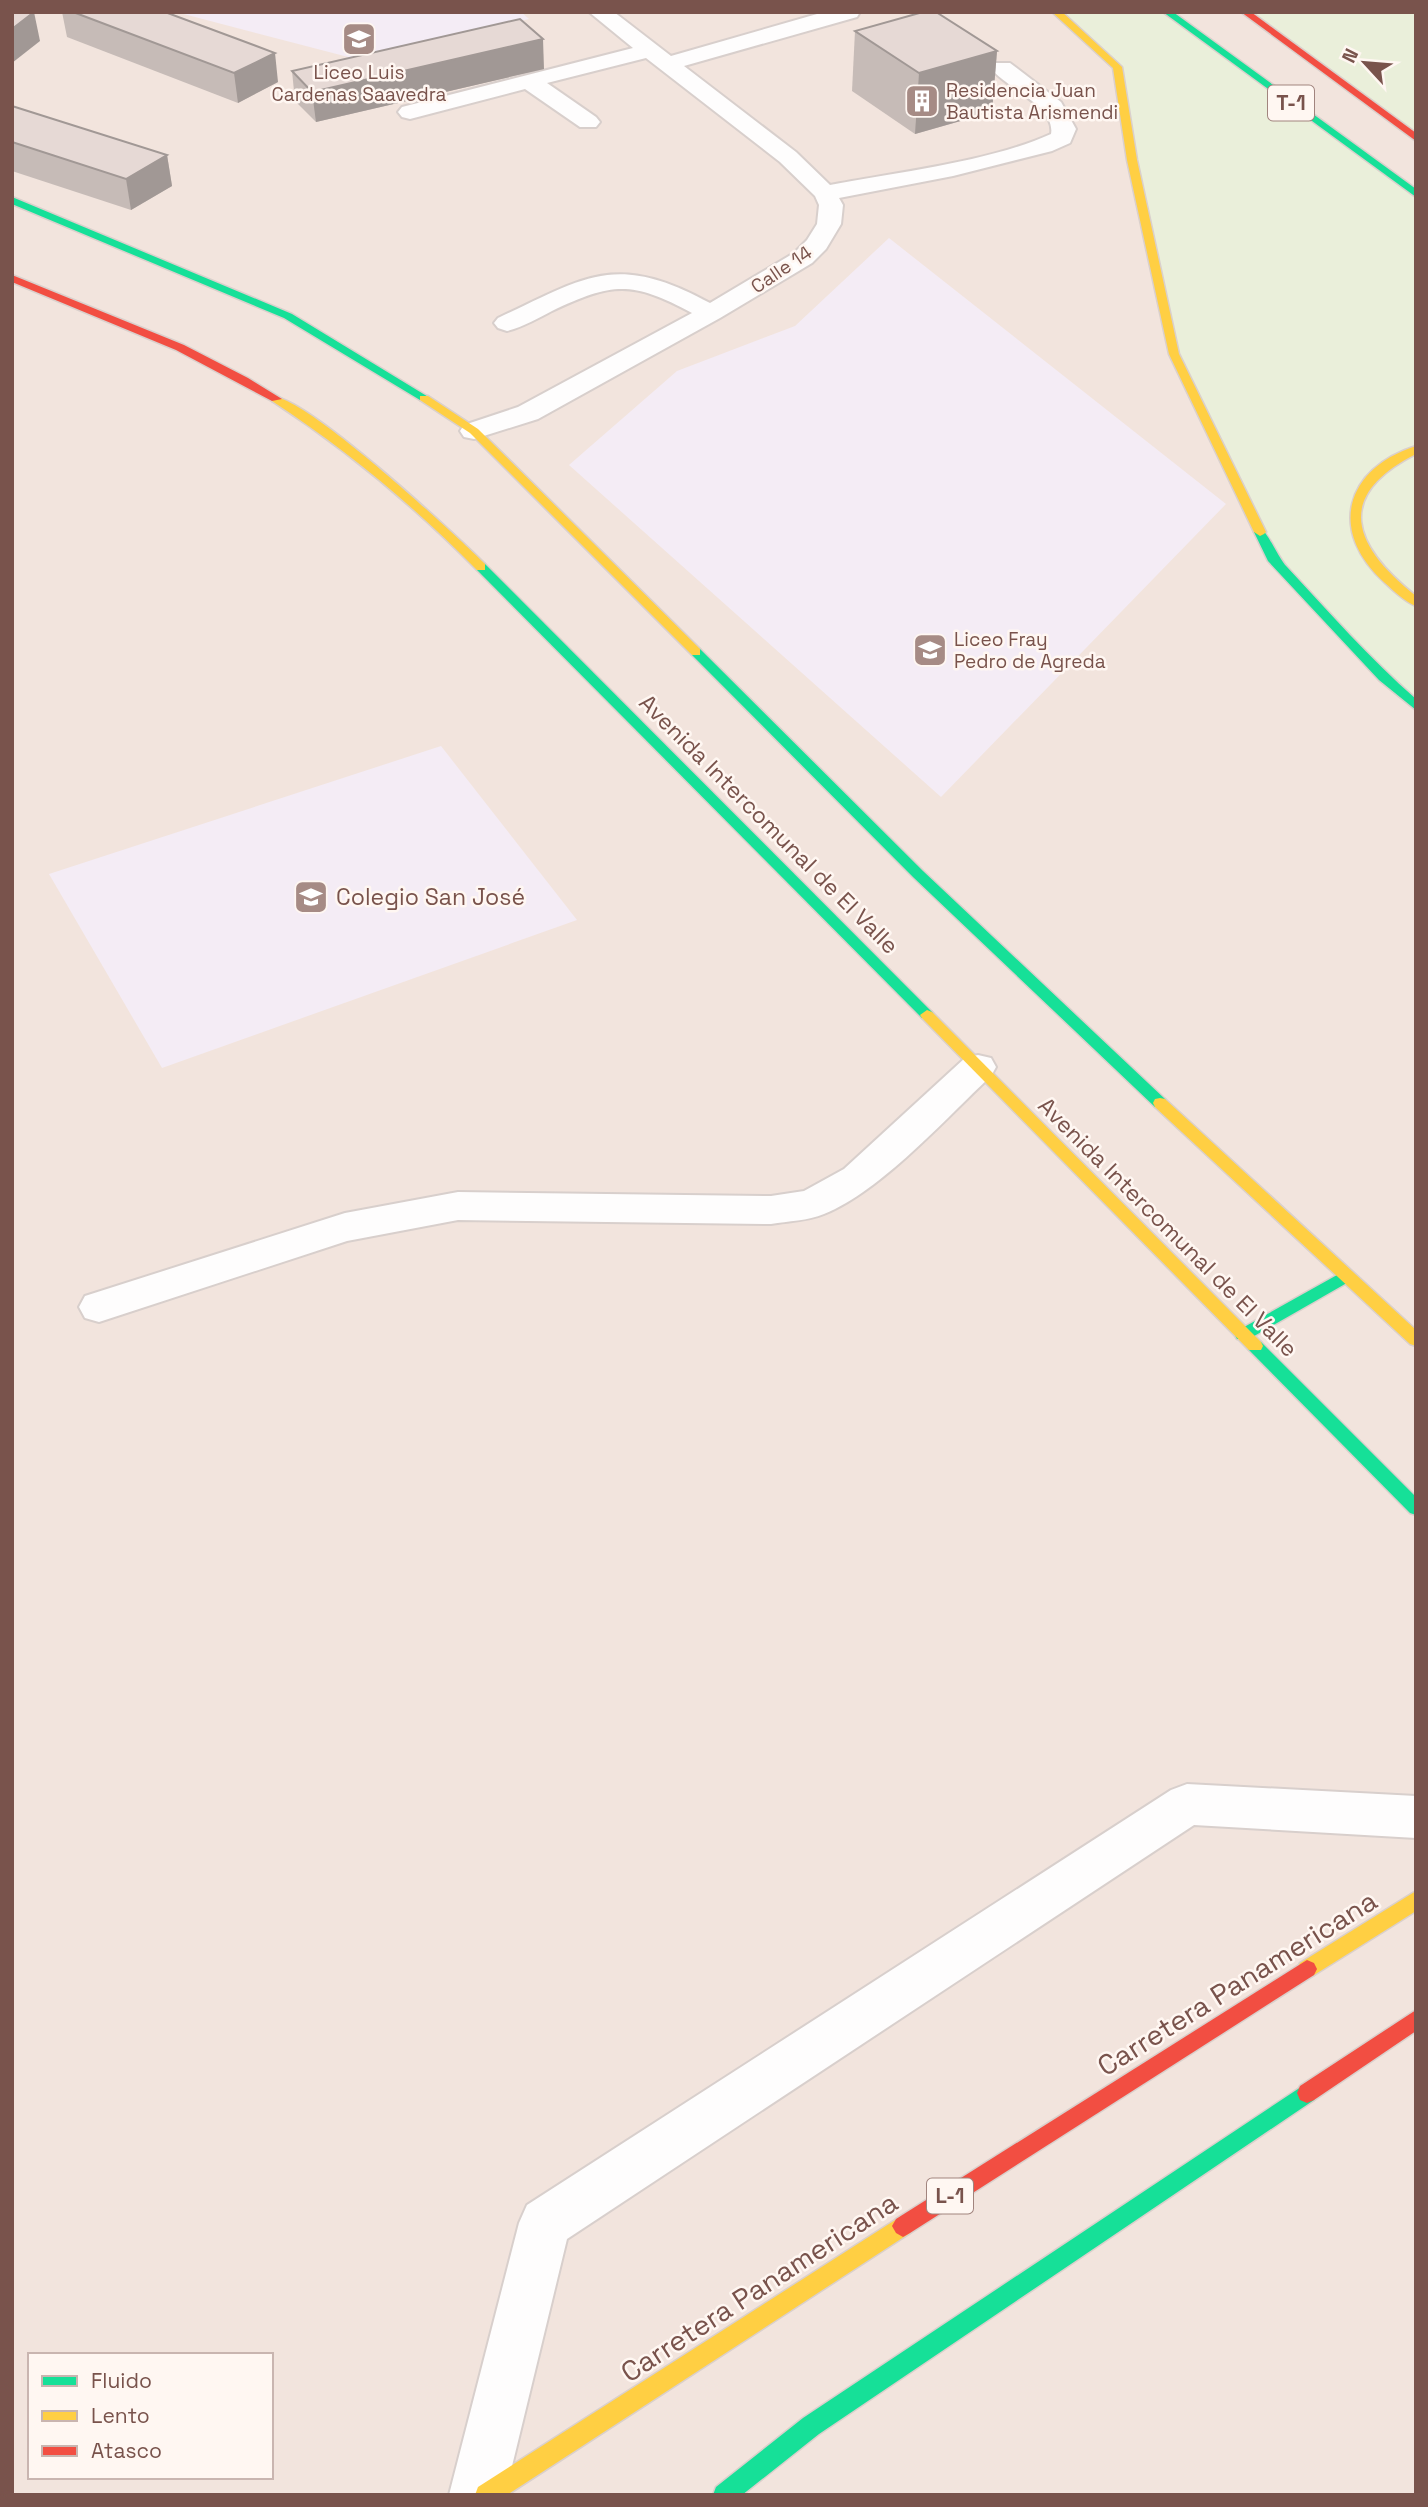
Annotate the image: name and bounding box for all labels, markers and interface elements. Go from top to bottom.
school or university icon: Liceo Luis Cardenas Saavedra [340,20,378,58]
north arrow [1330,28,1400,98]
text: N [1336,45,1364,67]
place label: Liceo Luis Cardenas Saavedra [272,60,447,107]
place label: Residencia Juan Bautista Arismendi [946,78,1118,125]
building icon: Residencia Juan Bautista Arismendi [903,82,941,120]
road number: T-1 [1268,86,1314,120]
street label: Calle 14 [746,240,817,299]
place label: Liceo Fray Pedro de Agreda [954,627,1106,674]
school or university icon: Liceo Fray Pedro de Agreda [911,631,949,669]
street label: Avenida Intercomunal de El Valle [633,688,905,960]
school or university icon: Colegio San José [292,878,330,916]
place label: Colegio San José [336,882,525,912]
street label: Avenida Intercomunal de El Valle [1032,1091,1304,1363]
street label: Carretera Panamericana [1090,1882,1384,2084]
road number: L-1 [927,2178,973,2214]
street label: Carretera Panamericana [614,2184,904,2390]
legend [28,2353,273,2479]
text: Fluido [91,2367,152,2394]
text: Lento [91,2402,150,2429]
text: Atasco [91,2437,162,2464]

